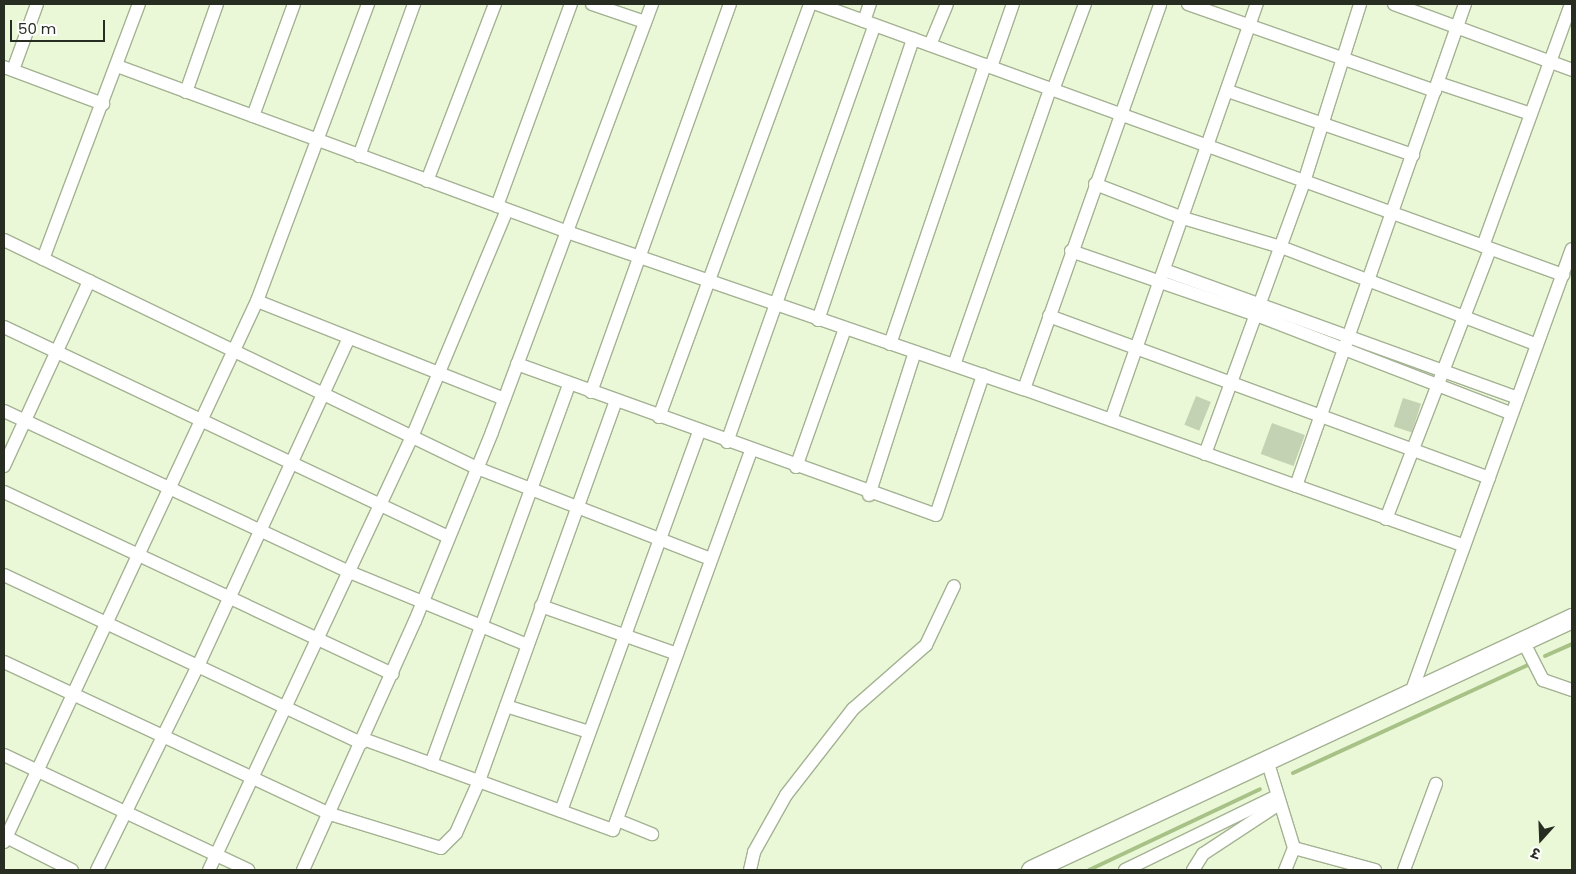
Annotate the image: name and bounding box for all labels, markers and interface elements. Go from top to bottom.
scale bar [12,10,108,42]
text: 50 m [18,18,56,39]
north arrow [1516,814,1566,864]
text: उ [1529,842,1543,864]

